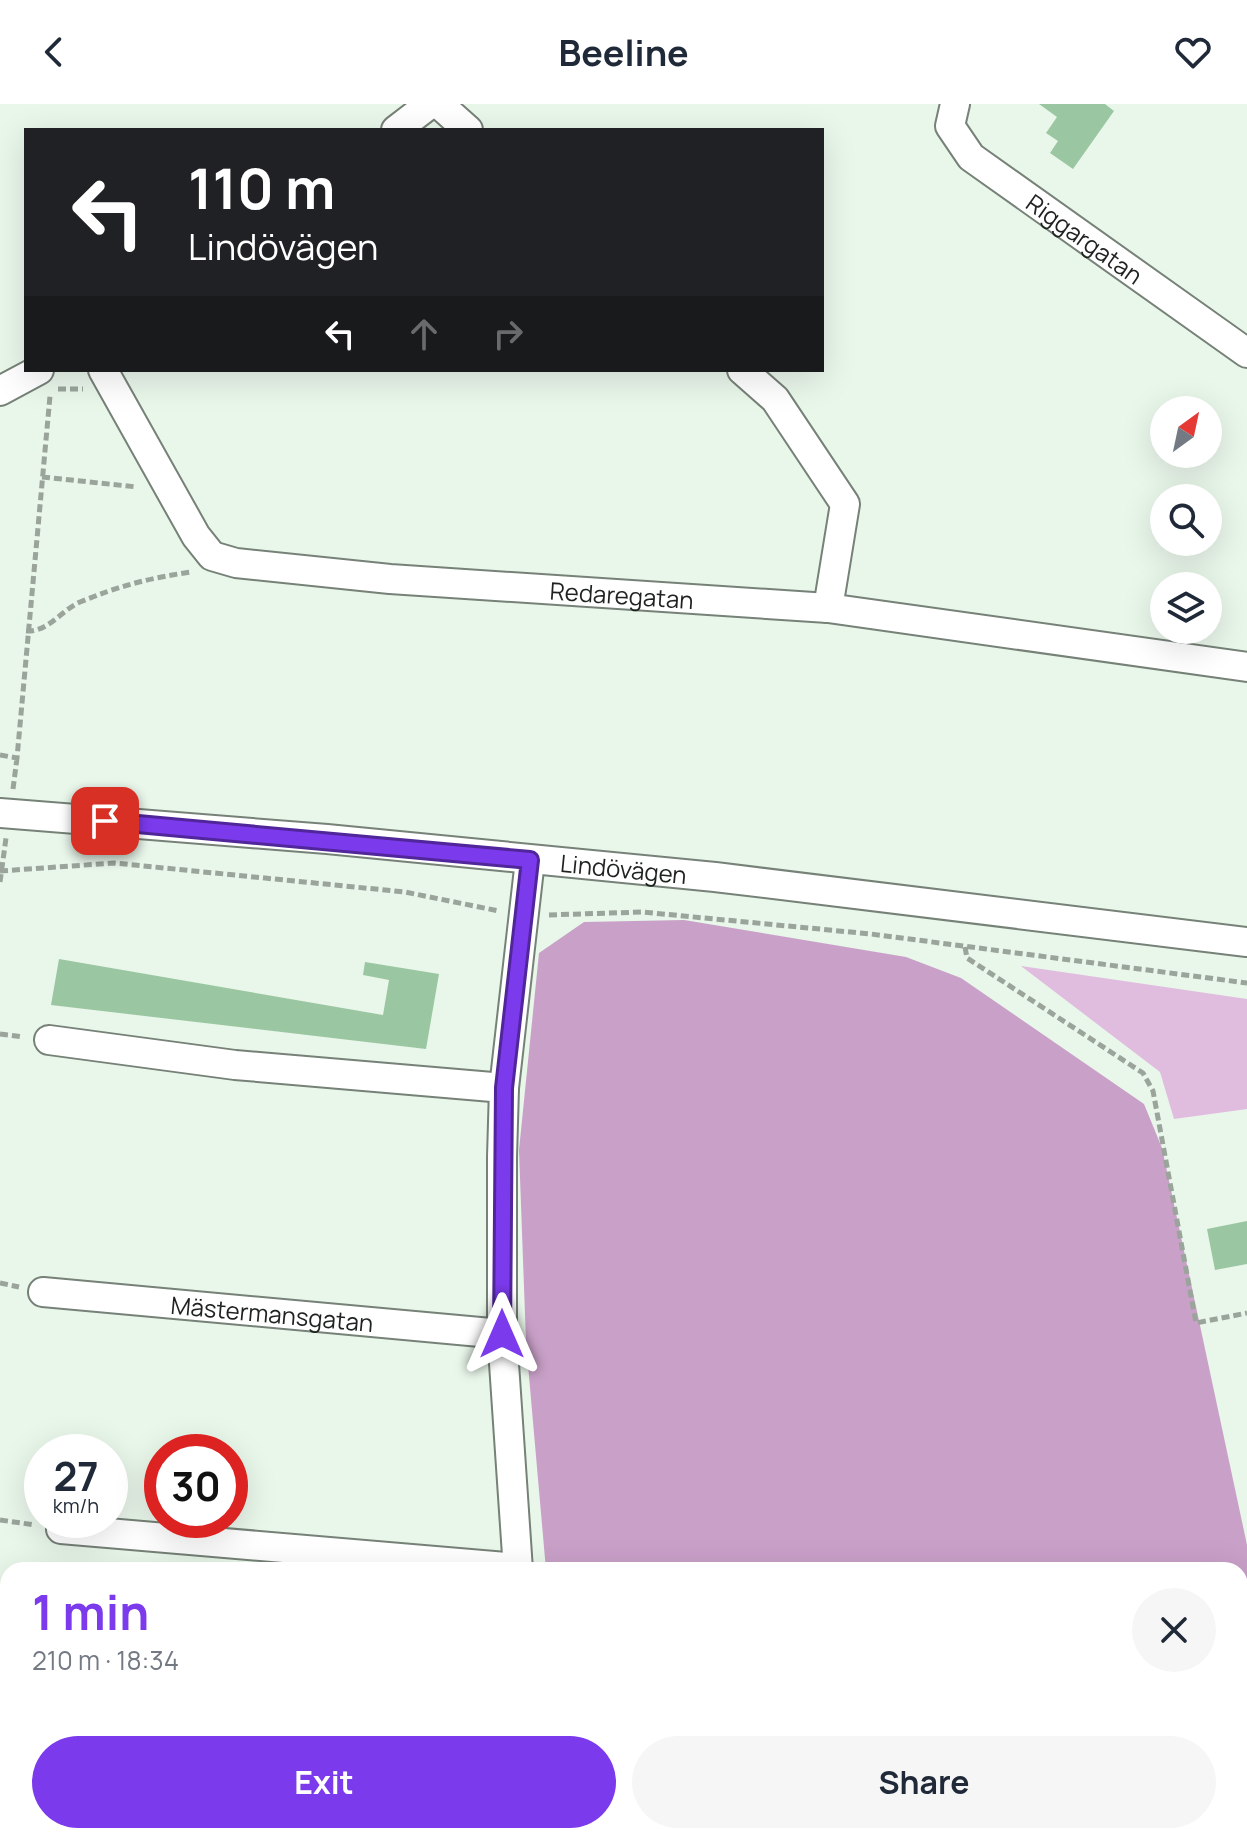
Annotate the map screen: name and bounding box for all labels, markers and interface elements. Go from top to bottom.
text: Beeline [558,28,689,77]
icon: back [32,30,76,74]
icon: heart [1171,30,1215,74]
text: 110 m [188,149,335,226]
icon: left [56,160,160,264]
street label: Riggargatan [1020,185,1150,291]
text: Lindövägen [188,222,378,271]
icon: left [318,312,362,356]
icon: ahead [402,312,446,356]
icon: right [486,312,530,356]
north arrow [1150,396,1222,468]
map controls [1150,396,1222,644]
button: search [1150,484,1222,556]
button: layers [1150,572,1222,644]
street label: Redaregatan [549,573,695,616]
pin [71,787,139,855]
icon: arrive [83,799,127,843]
street label: Lindövägen [559,845,688,891]
street label: Mästermansgatan [169,1287,375,1339]
position arrow [460,1292,544,1376]
speed limit sign: 30 [144,1434,248,1538]
text: 27 [53,1448,99,1503]
text: km/h [53,1492,99,1519]
text: 1 min [32,1579,149,1644]
button: close [1132,1588,1216,1672]
text: 210 m · 18:34 [32,1642,179,1678]
button: Exit [32,1736,616,1828]
button: Share [632,1736,1216,1828]

